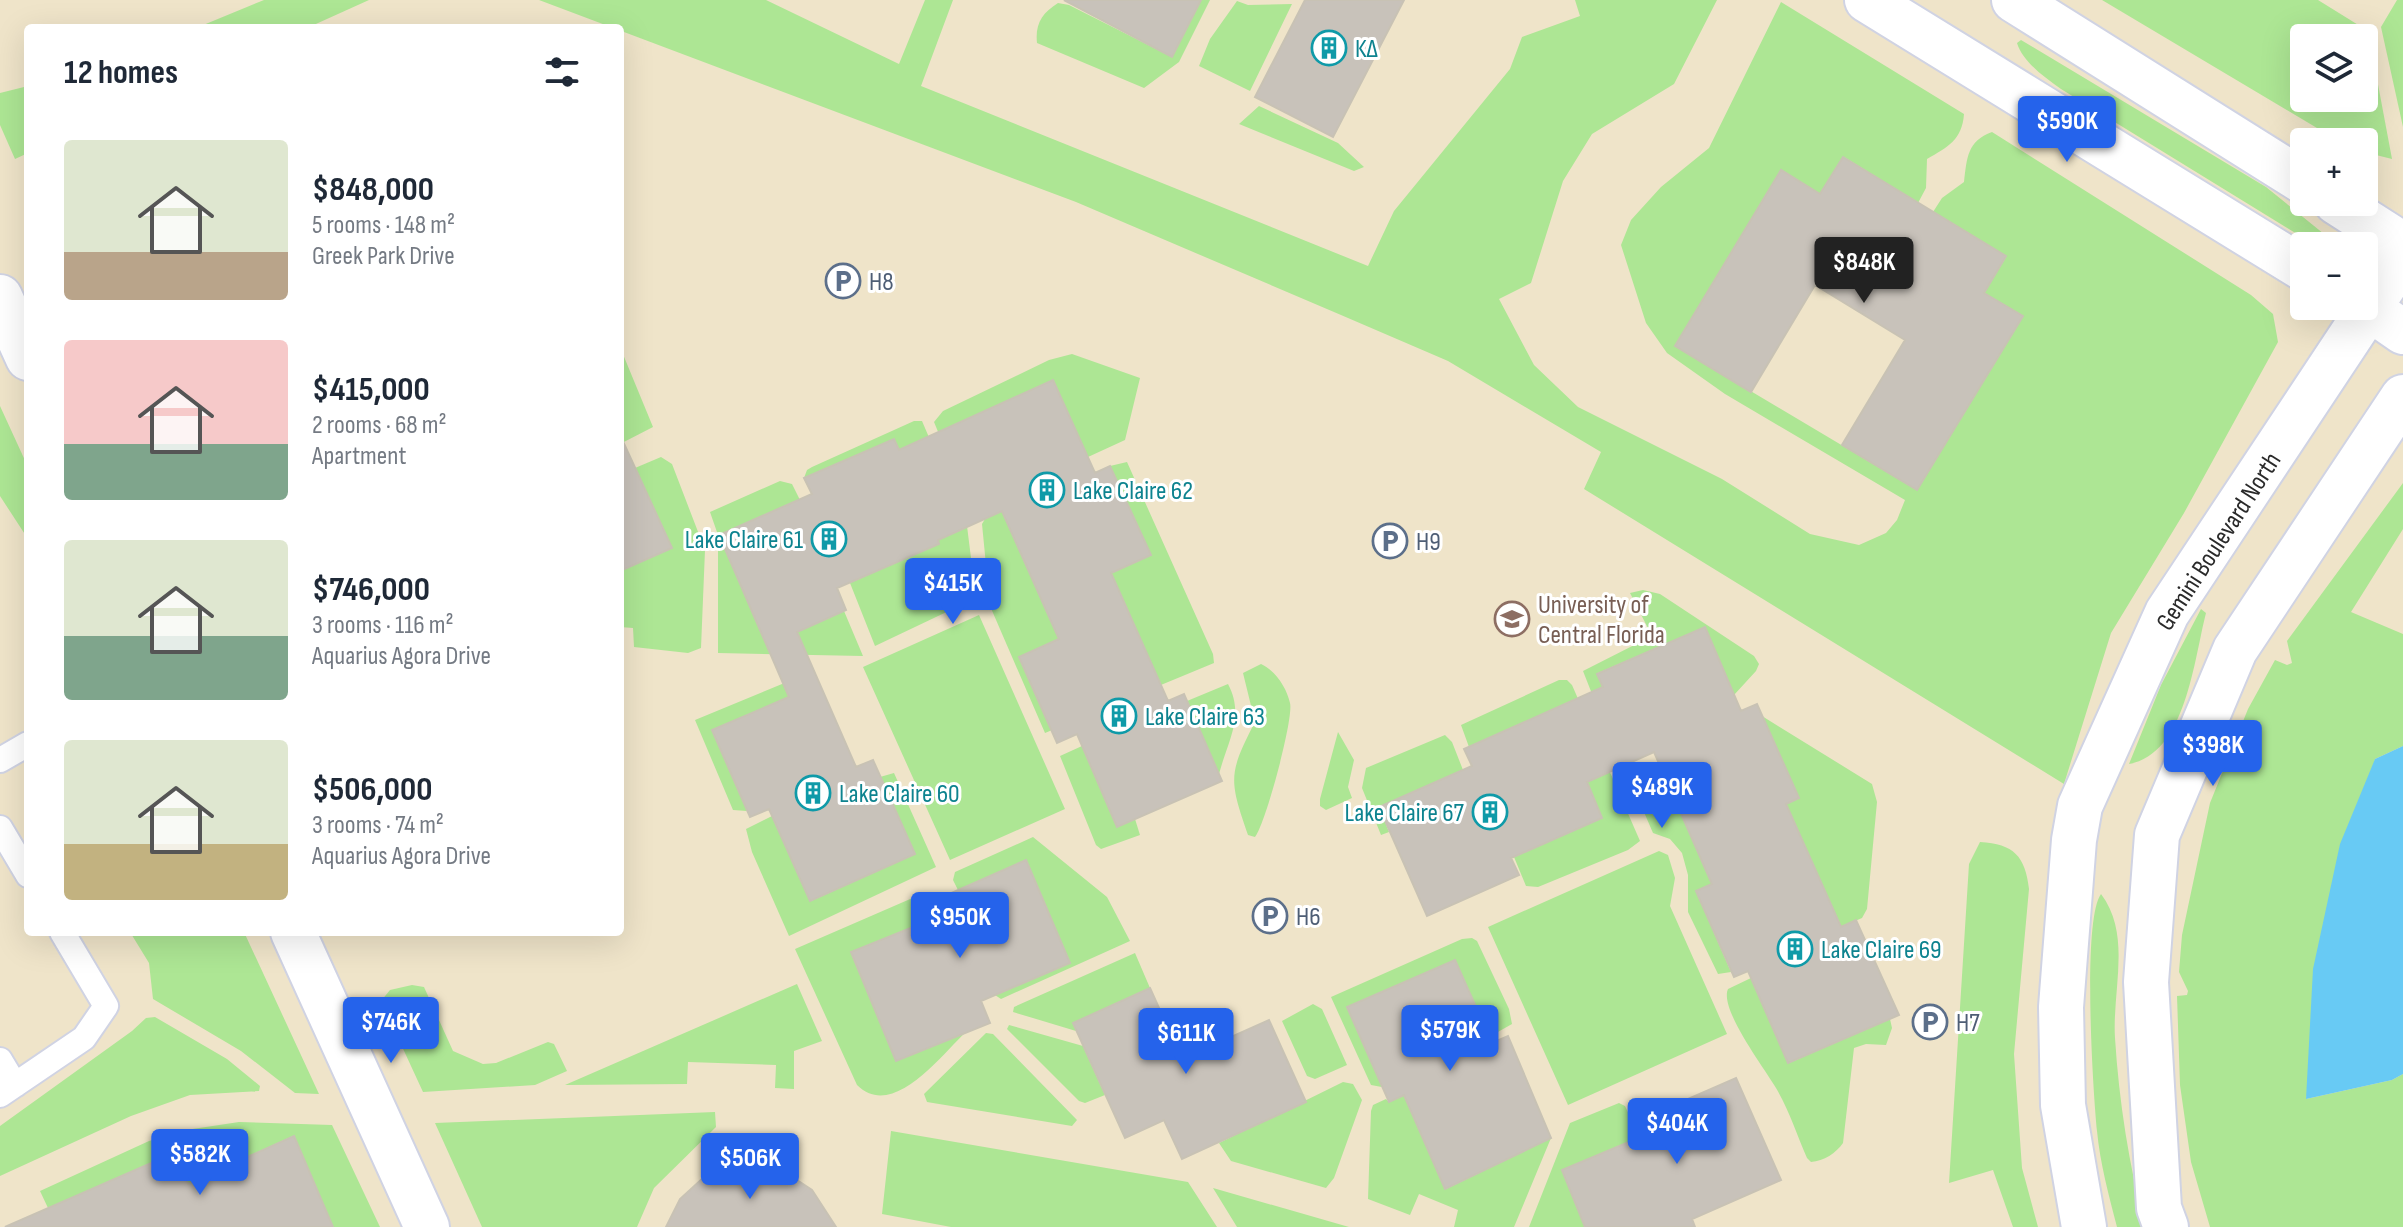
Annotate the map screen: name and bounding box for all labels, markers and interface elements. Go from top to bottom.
map controls [2290,24,2378,320]
button: layers [2290,24,2378,112]
building icon: ΚΔ [1310,29,1348,67]
place label: ΚΔ [1355,34,1378,65]
icon: filters [540,50,584,94]
text: 12 homes [64,52,178,93]
pin: $590K [2011,96,2123,164]
text: $590K [2036,106,2098,137]
button: + [2290,128,2378,216]
text: $848,000 [312,169,434,210]
icon: home [128,172,224,268]
text: 5 rooms · 148 m² [312,210,455,241]
button: − [2290,232,2378,320]
pin: $848K [1808,237,1920,305]
text: Greek Park Drive [312,241,455,272]
text: $848K [1832,247,1896,278]
parking icon: H8 [824,262,862,300]
place label: H8 [869,267,894,298]
text: $415,000 [312,369,430,410]
icon: home [128,372,224,468]
text: 2 rooms · 68 m² [312,410,447,441]
text: Apartment [312,441,406,472]
street label: Gemini Boulevard North [2150,447,2288,637]
building icon: Lake Claire 62 [1028,471,1066,509]
place label: Lake Claire 62 [1073,476,1193,507]
building icon: Lake Claire 61 [810,520,848,558]
parking icon: H9 [1371,522,1409,560]
place label: Lake Claire 61 [685,525,803,556]
place label: H9 [1416,527,1441,558]
pin: $415K [897,558,1009,626]
text: $415K [923,568,983,599]
text: $746,000 [312,569,430,610]
icon: home [128,572,224,668]
place label: University of Central Florida [1538,590,1665,651]
school or university icon: University of Central Florida [1493,600,1531,638]
text: 3 rooms · 116 m² [312,610,454,641]
text: Aquarius Agora Drive [312,641,491,672]
building icon: Lake Claire 63 [1100,697,1138,735]
place label: Lake Claire 63 [1145,702,1265,733]
pin: $398K [2157,720,2269,788]
text: $398K [2182,730,2244,761]
pin: $489K [1606,762,1718,830]
text: $506,000 [312,769,432,810]
icon: home [128,772,224,868]
text: $489K [1631,772,1693,803]
building icon: Lake Claire 60 [794,774,832,812]
place label: Lake Claire 60 [839,779,960,810]
building icon: Lake Claire 67 [1471,793,1509,831]
place label: Lake Claire 67 [1345,798,1465,829]
text: 3 rooms · 74 m² [312,810,444,841]
text: Aquarius Agora Drive [312,841,491,872]
pin: $950K [904,892,1016,960]
parking icon: H6 [1251,897,1289,935]
text: $950K [929,902,991,933]
place label: H6 [1296,902,1321,933]
building icon: Lake Claire 69 [1776,930,1814,968]
place label: Lake Claire 69 [1821,935,1941,966]
pin: $746K [335,997,447,1065]
parking icon: H7 [1911,1003,1949,1041]
pin: $579K [1394,1005,1506,1073]
text: $746K [361,1007,421,1038]
pin: $611K [1130,1008,1242,1076]
place label: H7 [1956,1008,1980,1039]
text: $579K [1419,1015,1481,1046]
text: $611K [1156,1018,1216,1049]
pin: $404K [1621,1098,1733,1166]
text: $404K [1646,1108,1708,1139]
pin: $582K [144,1129,256,1197]
pin: $506K [694,1133,806,1201]
text: $582K [169,1139,231,1170]
text: $506K [719,1143,781,1174]

